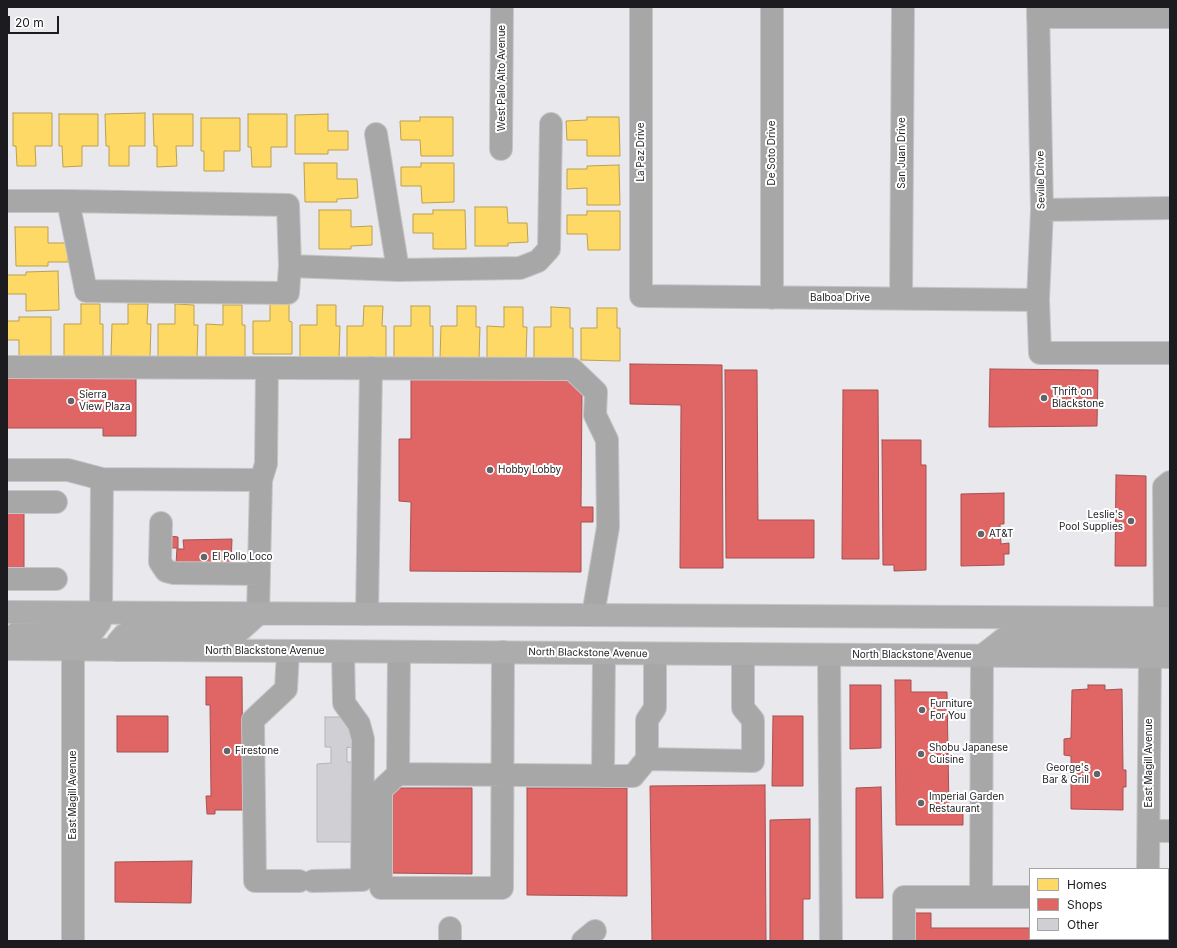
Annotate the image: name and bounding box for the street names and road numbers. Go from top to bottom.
street label: West Palo Alto Avenue [496,25,508,131]
street label: San Juan Drive [896,117,908,189]
street label: De Soto Drive [766,120,778,186]
street label: La Paz Drive [635,122,647,182]
street label: Seville Drive [1034,151,1048,209]
street label: Balboa Drive [810,292,870,304]
street label: North Blackstone Avenue [205,645,325,657]
street label: North Blackstone Avenue [528,646,648,660]
street label: North Blackstone Avenue [852,649,972,661]
street label: East Magill Avenue [1143,719,1155,807]
street label: East Magill Avenue [67,751,79,839]

